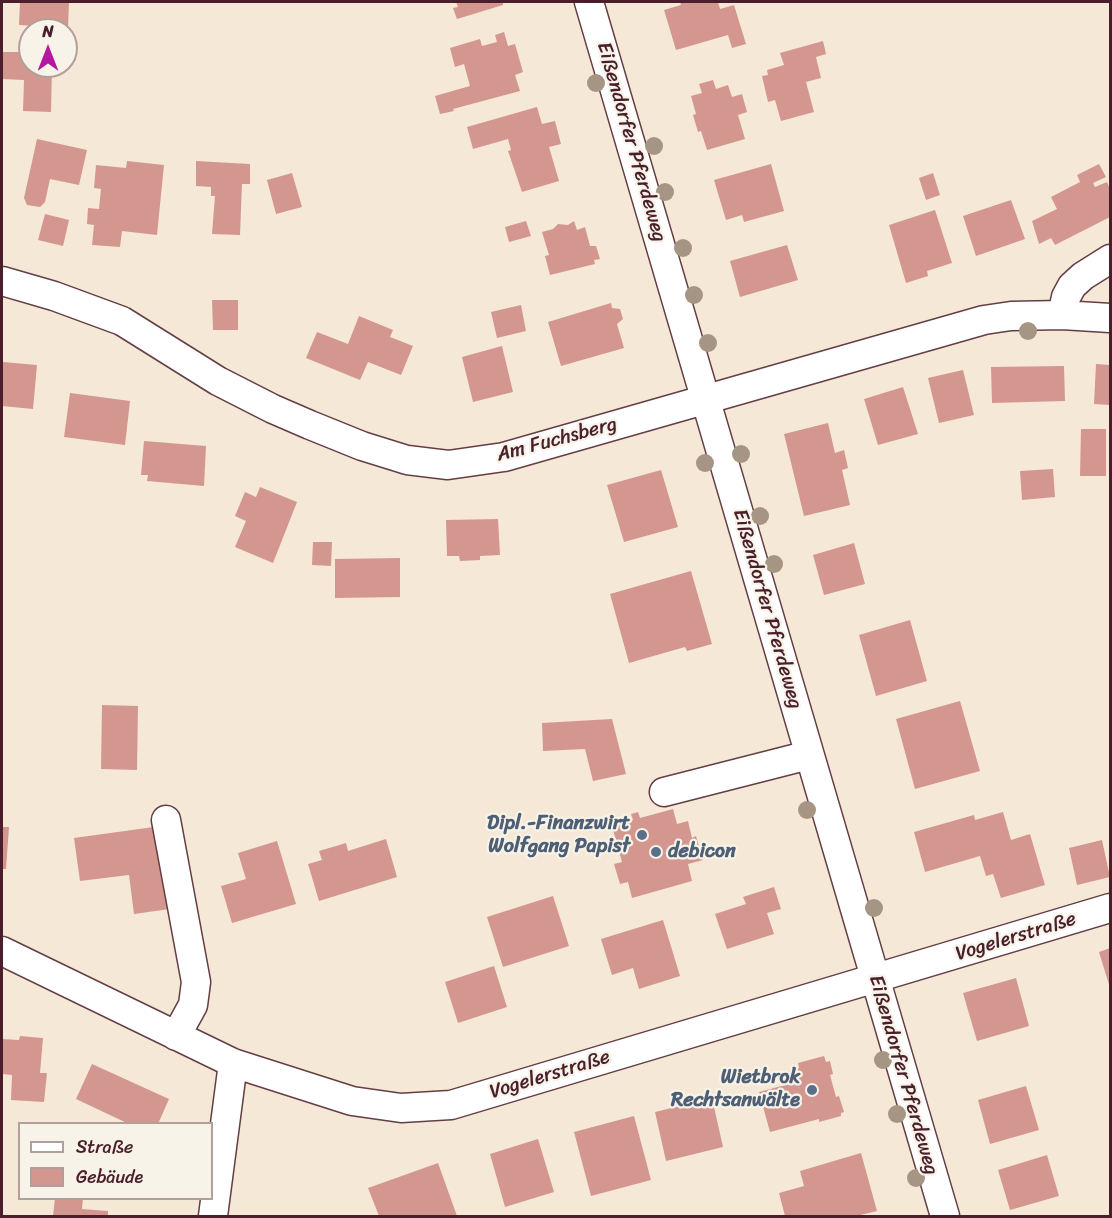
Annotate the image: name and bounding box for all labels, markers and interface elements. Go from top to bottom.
text: N [42,17,54,46]
north arrow [18,18,78,78]
street label: Eißendorfer Pferdeweg [591,39,671,245]
street label: Am Fuchsberg [494,412,620,468]
street label: Eißendorfer Pferdeweg [727,506,807,712]
place label: Dipl.-Finanzwirt Wolfgang Papist [487,812,630,859]
marker: Dipl.-Finanzwirt Wolfgang Papist [635,828,649,842]
place label: debicon [668,840,736,864]
marker: debicon [649,845,663,859]
street label: Vogelerstraße [953,907,1079,967]
street label: Eißendorfer Pferdeweg [863,972,943,1178]
street label: Vogelerstraße [487,1045,613,1105]
place label: Wietbrok Rechtsanwälte [671,1066,800,1113]
marker: Wietbrok Rechtsanwälte [805,1083,819,1097]
legend [18,1122,213,1200]
text: Straße [76,1131,133,1163]
text: Gebäude [76,1161,143,1193]

